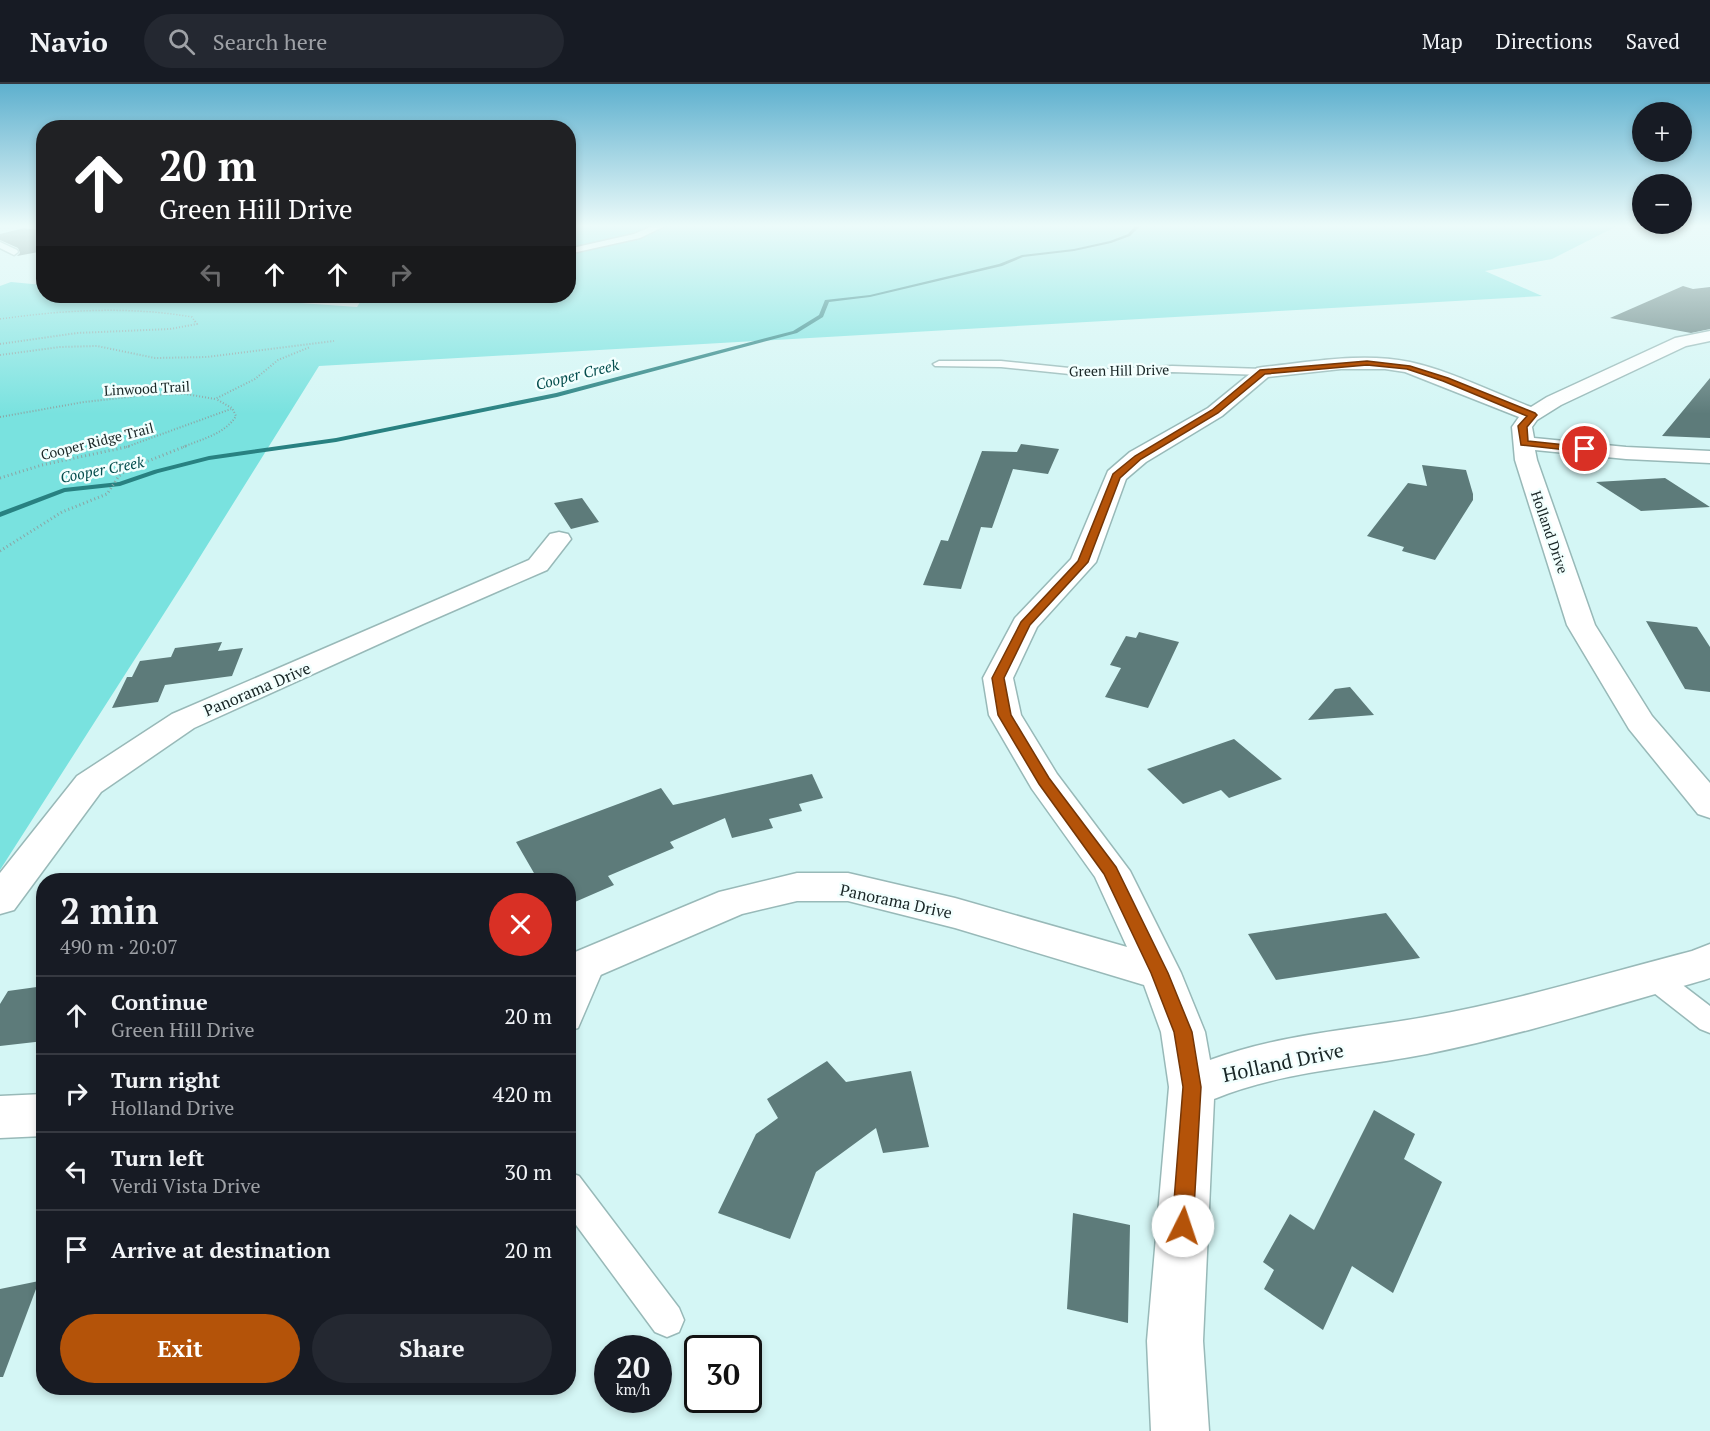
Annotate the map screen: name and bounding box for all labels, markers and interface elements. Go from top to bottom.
search box [144,14,564,68]
text: Navio [30,23,108,60]
icon: search [165,25,198,58]
text: Search here [213,27,327,56]
text: Map [1422,27,1463,55]
text: Directions [1496,27,1593,55]
text: Saved [1626,27,1680,55]
map controls [1632,102,1692,234]
button: + [1632,102,1692,162]
text: 20 m [159,137,257,193]
icon: ahead [60,144,138,222]
button: − [1632,174,1692,234]
text: Green Hill Drive [159,191,353,227]
icon: left [195,258,228,291]
icon: ahead [258,258,291,291]
icon: ahead [321,258,354,291]
icon: right [384,258,417,291]
water label: Cooper Creek [533,354,621,394]
street label: Green Hill Drive [1069,360,1169,380]
street label: Linwood Trail [104,376,190,400]
street label: Cooper Ridge Trail [39,418,155,464]
pin [1559,423,1610,474]
icon: arrive [1568,432,1601,465]
water label: Cooper Creek [58,451,146,487]
street label: Holland Drive [1527,488,1573,576]
street label: Panorama Drive [200,657,314,721]
street label: Panorama Drive [838,878,954,924]
text: 2 min [60,887,158,934]
button: close [489,893,552,956]
text: 490 m · 20:07 [60,933,178,960]
text: Continue [111,987,208,1016]
icon: ahead [60,999,93,1032]
text: 20 m [504,1001,552,1030]
text: Green Hill Drive [111,1016,254,1043]
street label: Holland Drive [1220,1036,1346,1088]
text: Turn right [111,1065,220,1094]
icon: right [60,1077,93,1110]
text: 420 m [492,1079,552,1108]
text: Holland Drive [111,1094,234,1121]
text: Turn left [111,1143,204,1172]
icon: left [60,1155,93,1188]
text: 30 m [504,1157,552,1186]
text: Verdi Vista Drive [111,1172,260,1199]
position arrow [1151,1194,1215,1258]
icon: arrive [60,1233,93,1266]
text: Arrive at destination [111,1235,330,1264]
text: 20 m [504,1235,552,1264]
button: Exit [60,1314,300,1383]
button: Share [312,1314,552,1383]
speed limit sign: 30 [684,1335,762,1413]
text: 20 [616,1347,650,1387]
text: km/h [616,1379,650,1399]

